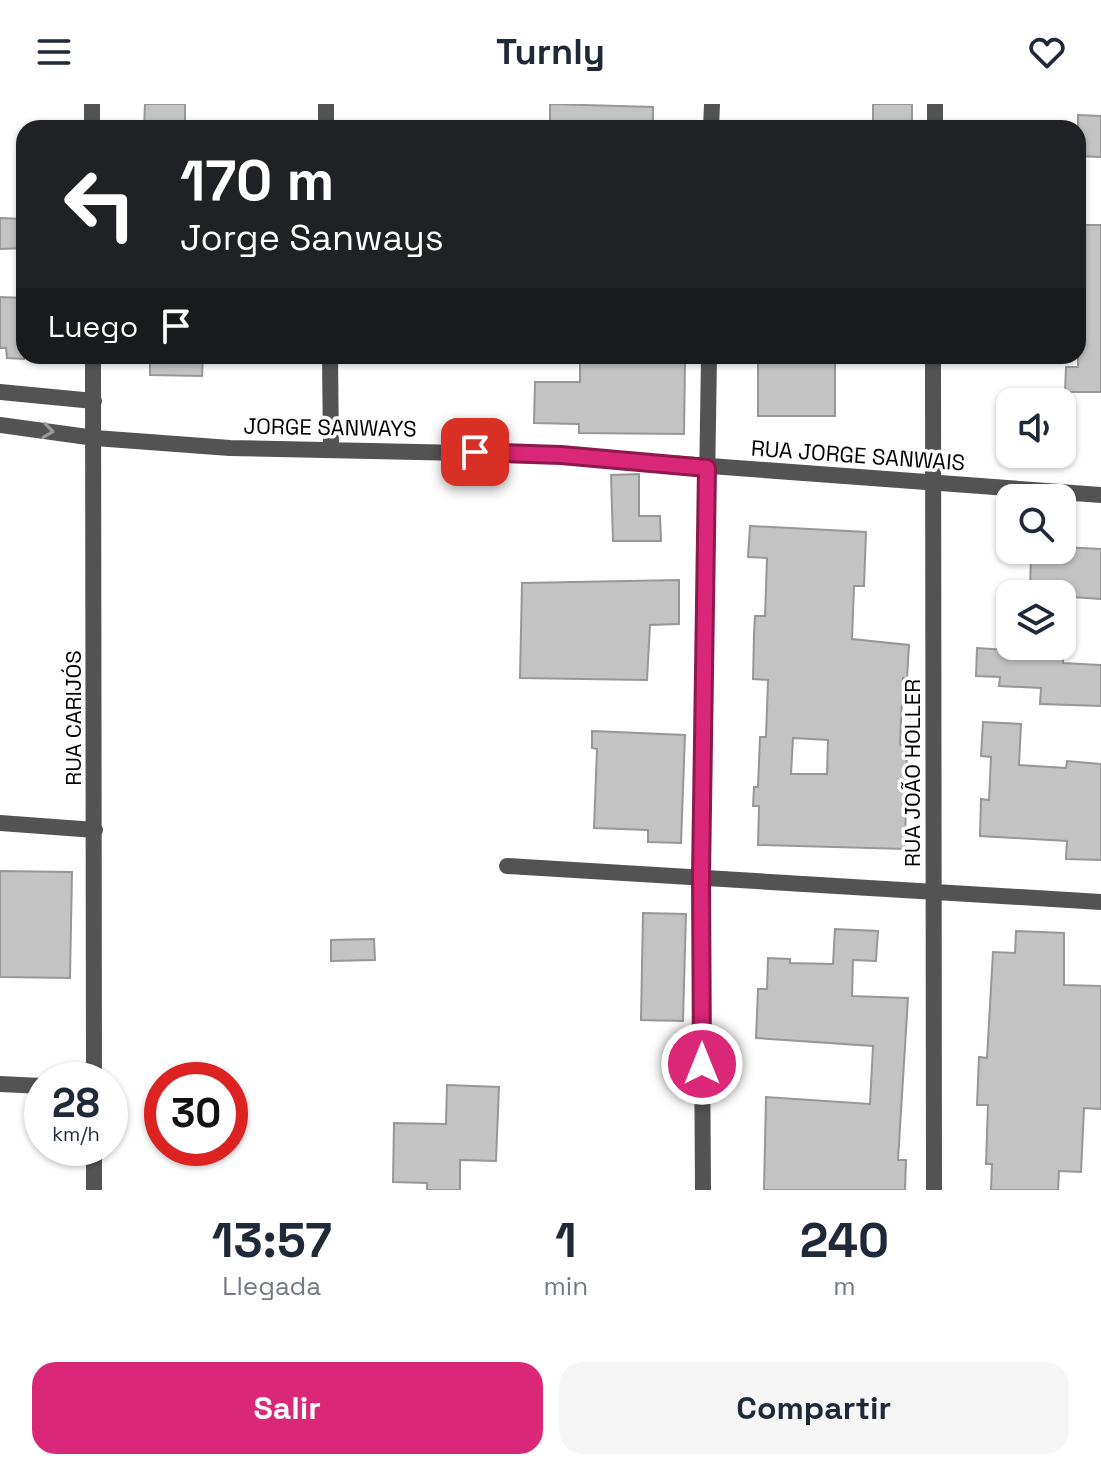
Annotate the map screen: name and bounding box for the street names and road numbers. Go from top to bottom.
street label: JORGE SANWAYS [243,411,417,443]
street label: RUA JORGE SANWAIS [750,434,966,476]
street label: RUA CARIJÓS [59,650,87,786]
street label: RUA JOÃO HOLLER [898,679,926,867]

